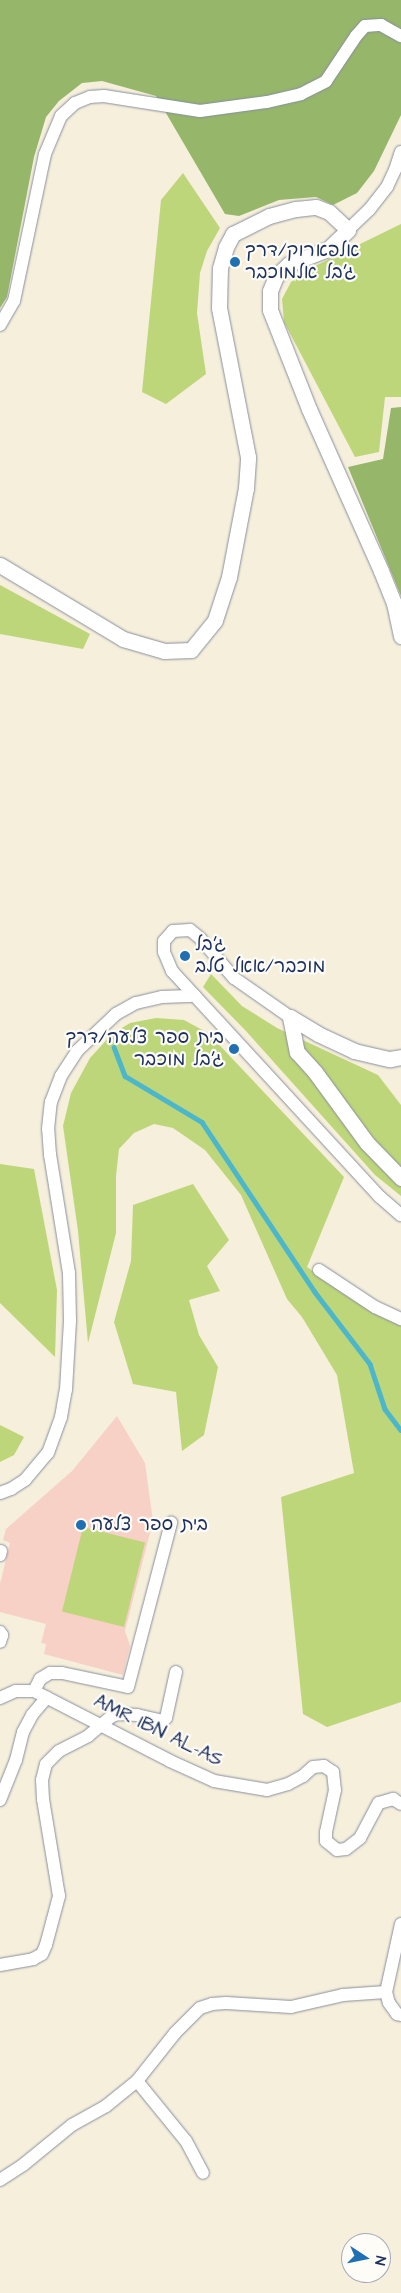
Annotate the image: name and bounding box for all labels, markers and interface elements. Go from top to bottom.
place label: אלפארוק/דרך ג׳בל אלמוכבר [245,240,360,284]
marker: אלפארוק/דרך ג׳בל אלמוכבר [229,256,241,268]
place label: ג׳בל מוכבר/אאל טלב [195,934,325,978]
marker: ג׳בל מוכבר/אאל טלב [179,950,191,962]
place label: בית ספר צלעה/דרך ג׳בל מוכבר [65,1027,224,1071]
marker: בית ספר צלעה/דרך ג׳בל מוכבר [228,1043,240,1055]
place label: בית ספר צלעה [91,1514,208,1536]
marker: בית ספר צלעה [75,1519,87,1531]
street label: AMR IBN AL-AS [90,1690,226,1772]
north arrow [341,2233,391,2283]
text: N [369,2254,390,2267]

